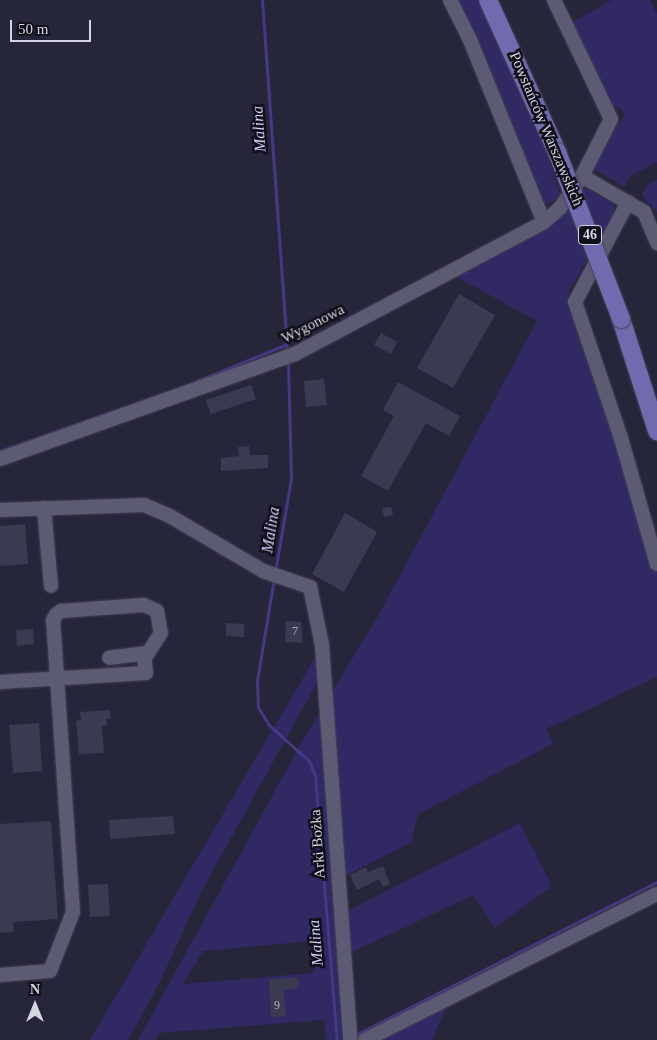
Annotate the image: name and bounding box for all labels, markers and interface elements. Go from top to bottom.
scale bar [12,10,94,42]
text: 50 m [18,21,48,37]
street label: Powstańców Warszawskich [505,49,587,209]
water label: Malina [248,105,270,153]
road number: 46 [578,224,602,246]
street label: Wygonowa [279,300,347,348]
water label: Malina [258,506,284,554]
house number: 7 [292,625,298,639]
street label: Arki Bożka [307,809,329,879]
water label: Malina [304,919,328,967]
north arrow [10,980,60,1030]
text: N [30,982,40,997]
house number: 9 [274,999,280,1013]

